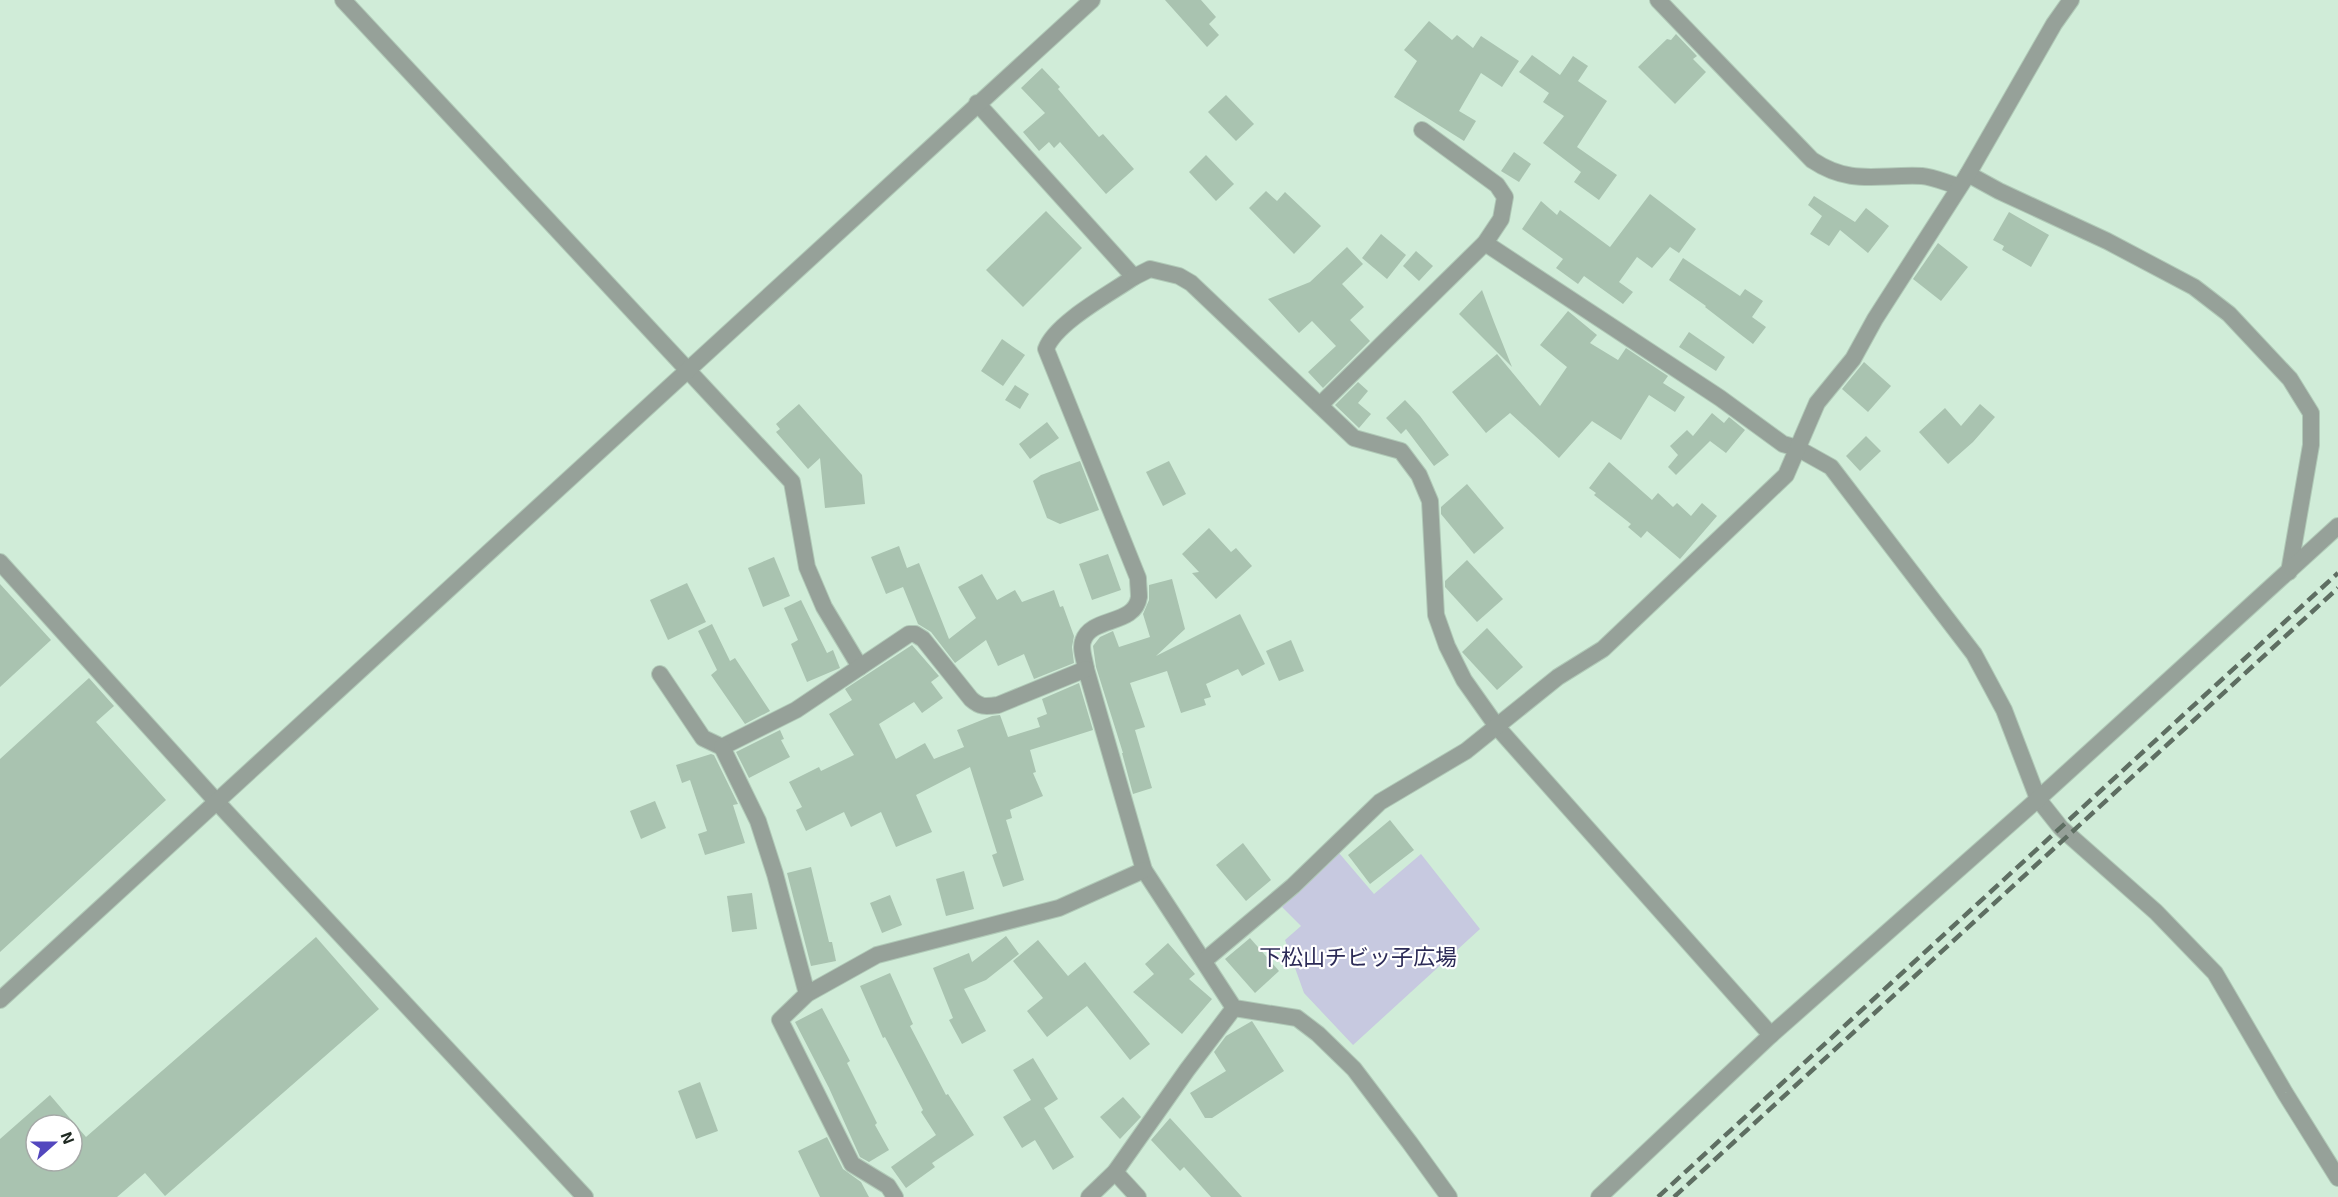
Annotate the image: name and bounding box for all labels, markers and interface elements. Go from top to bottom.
park label: 下松山チビッ子広場 [1259,943,1457,969]
north arrow [24,1113,84,1173]
text: N [58,1129,79,1146]

